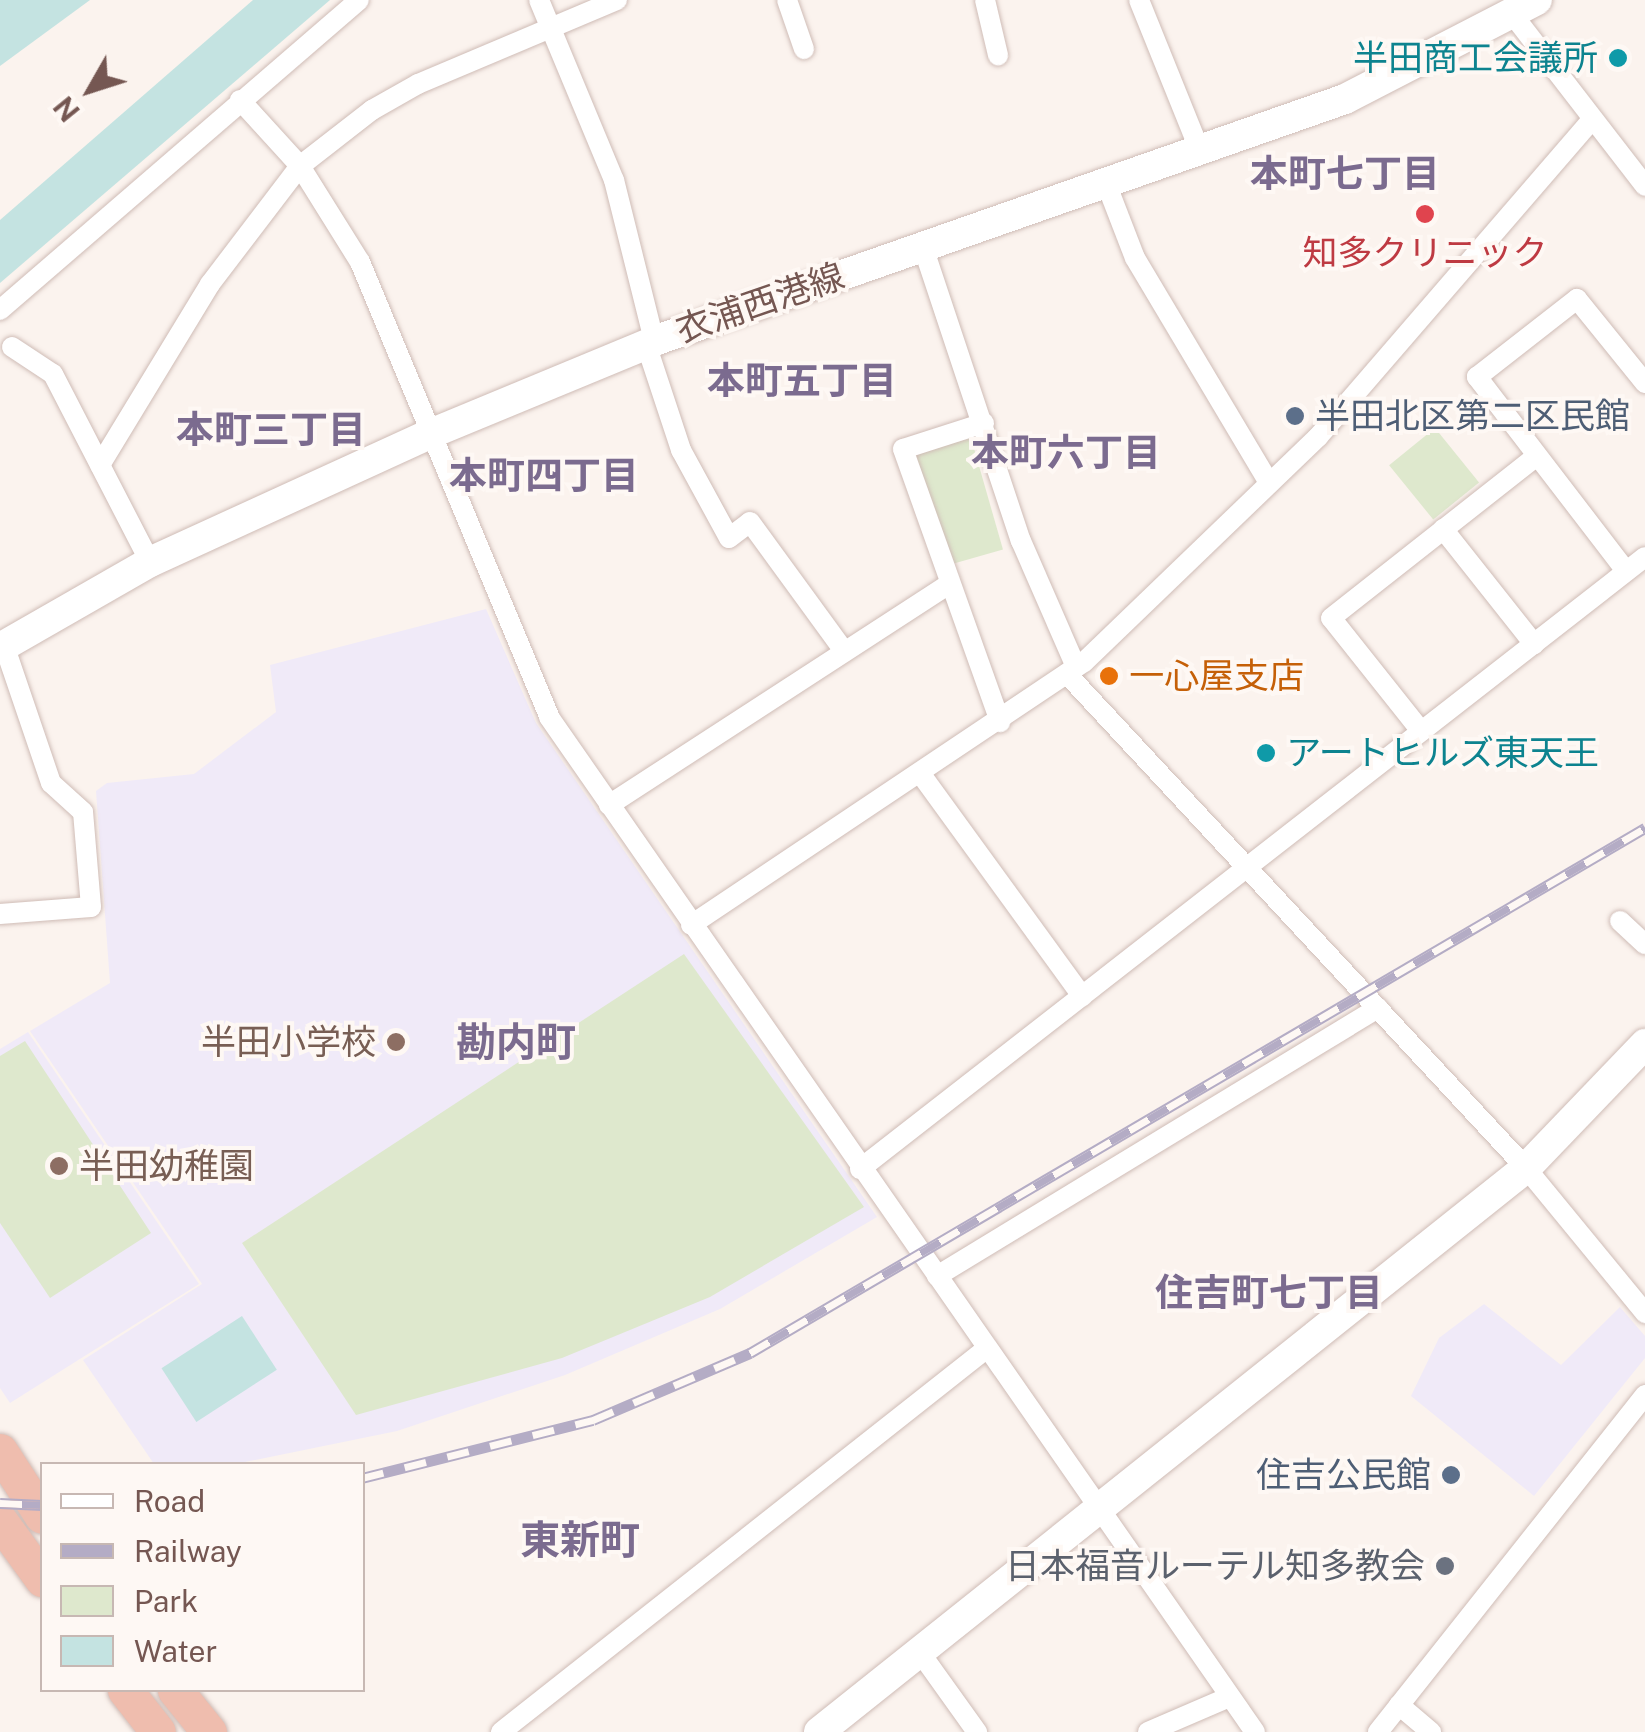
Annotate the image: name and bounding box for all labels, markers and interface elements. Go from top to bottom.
place label: 半田商工会議所 [1353,37,1598,79]
north arrow [40,40,140,140]
marker: 半田商工会議所 [1607,47,1629,69]
text: N [47,90,86,128]
district label: 本町七丁目 [1250,151,1440,197]
marker: 知多クリニック [1412,201,1438,227]
place label: 知多クリニック [1303,232,1547,274]
street label: 衣浦西港線 [670,255,850,351]
district label: 本町五丁目 [707,358,897,404]
place label: 半田北区第二区民館 [1315,395,1630,437]
marker: 半田北区第二区民館 [1284,405,1306,427]
district label: 本町三丁目 [176,407,366,453]
district label: 本町六丁目 [971,430,1161,476]
district label: 本町四丁目 [449,453,639,499]
place label: 一心屋支店 [1129,655,1304,697]
marker: 一心屋支店 [1098,665,1120,687]
place label: アートヒルズ東天王 [1286,732,1599,774]
marker: アートヒルズ東天王 [1255,742,1277,764]
district label: 勘内町 [456,1018,576,1066]
place label: 半田小学校 [201,1021,376,1063]
marker: 半田小学校 [385,1031,407,1053]
place label: 半田幼稚園 [79,1145,254,1187]
marker: 半田幼稚園 [48,1155,70,1177]
district label: 住吉町七丁目 [1155,1270,1383,1316]
place label: 住吉公民館 [1256,1454,1431,1496]
legend [40,1462,365,1692]
marker: 住吉公民館 [1440,1464,1462,1486]
text: Road [134,1483,205,1519]
district label: 東新町 [520,1516,640,1564]
text: Railway [134,1533,242,1569]
place label: 日本福音ルーテル知多教会 [1005,1545,1425,1587]
marker: 日本福音ルーテル知多教会 [1434,1555,1456,1577]
text: Park [134,1583,198,1619]
text: Water [134,1633,217,1669]

